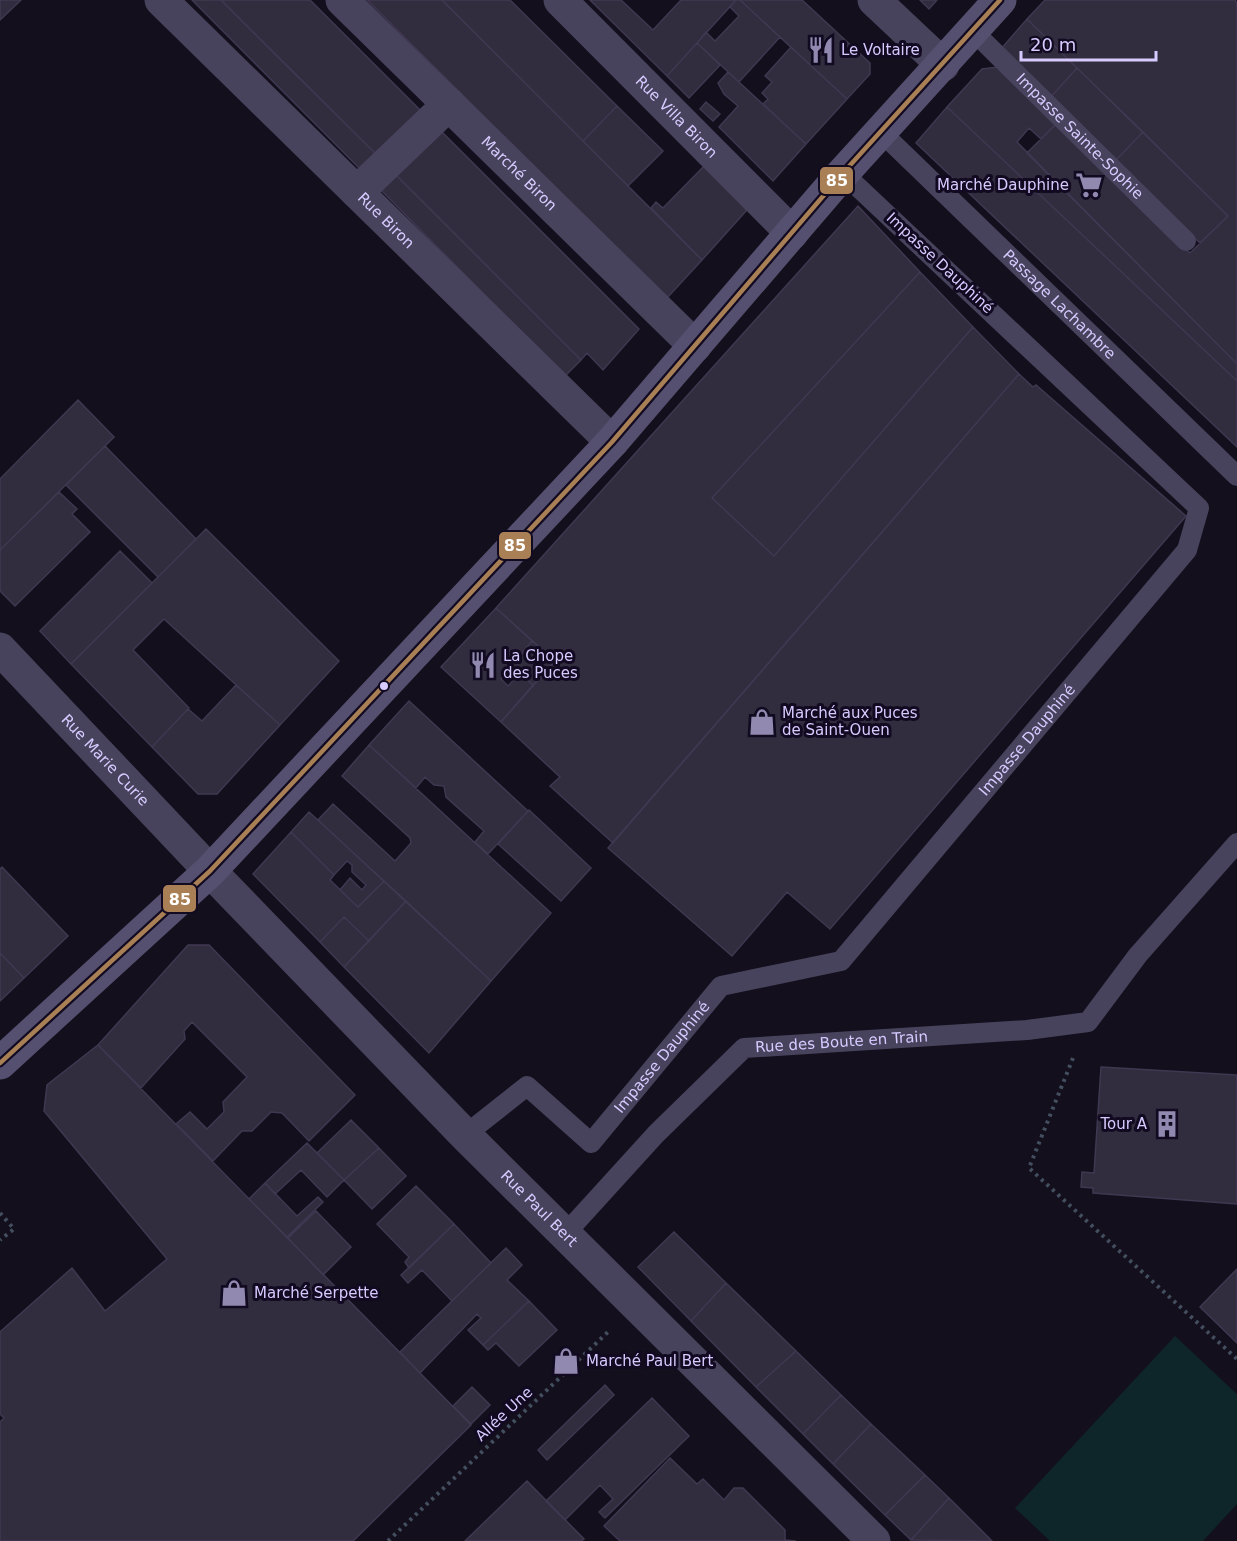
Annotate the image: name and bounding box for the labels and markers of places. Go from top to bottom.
restaurant icon: Le Voltaire [806,35,836,65]
place label: Le Voltaire [841,41,920,59]
supermarket icon: Marché Dauphine [1074,170,1104,200]
place label: Marché Dauphine [937,176,1069,194]
place label: La Chope des Puces [503,647,578,682]
restaurant icon: La Chope des Puces [468,650,498,680]
unlabelled marker [378,680,390,692]
place label: Marché aux Puces de Saint-Ouen [782,704,918,739]
shop icon: Marché aux Puces de Saint-Ouen [747,707,777,737]
building icon: Tour A [1152,1109,1182,1139]
place label: Tour A [1100,1115,1148,1133]
shop icon: Marché Serpette [219,1278,249,1308]
place label: Marché Serpette [254,1284,378,1302]
shop icon: Marché Paul Bert [551,1346,581,1376]
place label: Marché Paul Bert [586,1352,713,1370]

